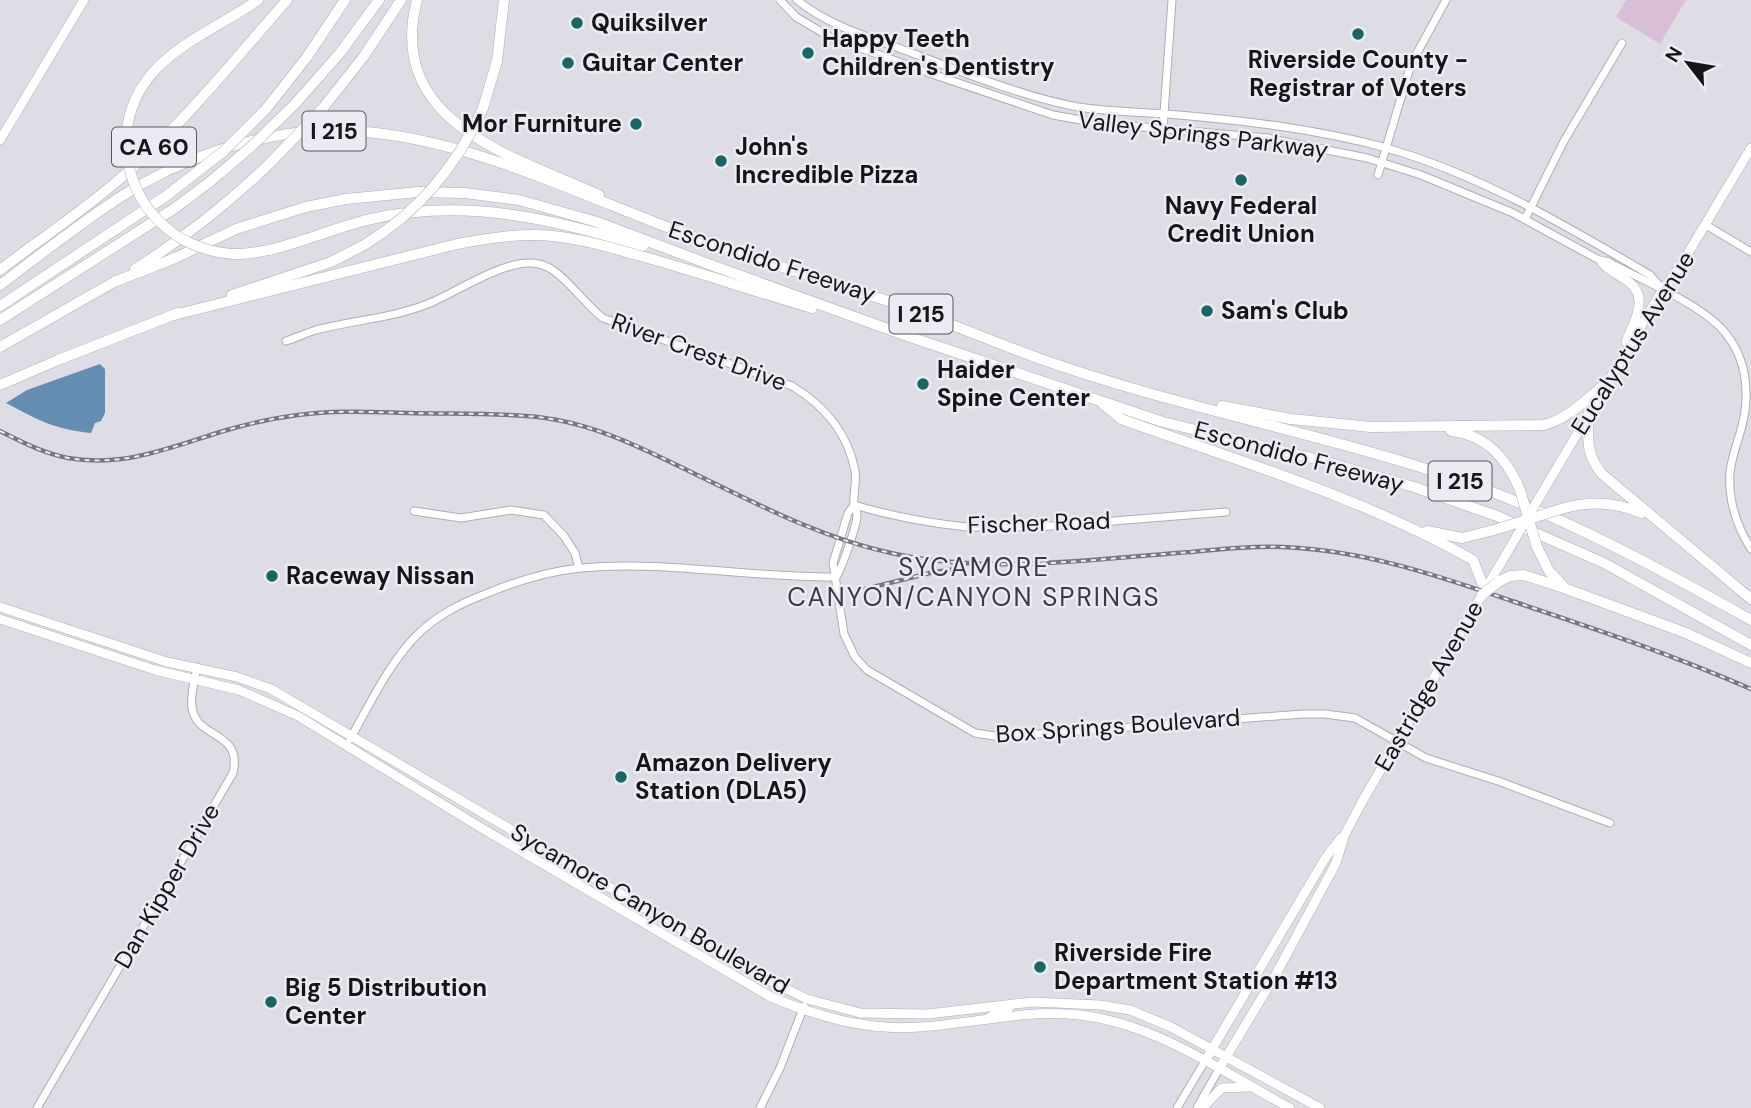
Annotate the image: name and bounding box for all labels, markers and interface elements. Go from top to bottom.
place label: Quiksilver [591,7,708,38]
marker: Quiksilver [569,15,585,31]
place label: Happy Teeth Children's Dentistry [822,23,1055,82]
marker: Riverside County - Registrar of Voters [1350,26,1366,42]
north arrow [1653,28,1723,98]
text: N [1660,42,1688,67]
place label: Riverside County - Registrar of Voters [1248,44,1468,103]
marker: Happy Teeth Children's Dentistry [800,45,816,61]
place label: Guitar Center [582,47,743,78]
marker: Guitar Center [560,55,576,71]
street label: Valley Springs Parkway [1076,104,1330,165]
place label: Mor Furniture [462,108,622,139]
road number: I 215 [302,112,366,150]
marker: Mor Furniture [628,116,644,132]
road number: CA 60 [112,128,196,166]
place label: John's Incredible Pizza [735,131,918,190]
marker: John's Incredible Pizza [713,153,729,169]
marker: Navy Federal Credit Union [1233,172,1249,188]
place label: Navy Federal Credit Union [1165,190,1317,249]
street label: Escondido Freeway [665,213,880,310]
street label: Eucalyptus Avenue [1564,245,1701,440]
road number: I 215 [890,294,953,334]
place label: Sam's Club [1221,295,1349,326]
marker: Sam's Club [1199,303,1215,319]
street label: River Crest Drive [607,305,791,398]
place label: Haider Spine Center [937,354,1090,413]
marker: Haider Spine Center [915,376,931,392]
street label: Escondido Freeway [1191,414,1407,499]
road number: I 215 [1428,461,1492,500]
street label: Fischer Road [967,505,1111,540]
district label: SYCAMORE CANYON/CANYON SPRINGS [787,550,1161,614]
place label: Raceway Nissan [286,560,475,591]
marker: Raceway Nissan [264,568,280,584]
street label: Eastridge Avenue [1367,595,1490,777]
street label: Box Springs Boulevard [995,701,1241,750]
place label: Amazon Delivery Station (DLA5) [635,747,832,806]
marker: Amazon Delivery Station (DLA5) [613,769,629,785]
street label: Dan Kipper Drive [107,798,226,974]
street label: Sycamore Canyon Boulevard [505,816,795,1001]
place label: Riverside Fire Department Station #13 [1054,937,1338,996]
marker: Riverside Fire Department Station #13 [1032,959,1048,975]
place label: Big 5 Distribution Center [285,972,487,1031]
marker: Big 5 Distribution Center [263,994,279,1010]

